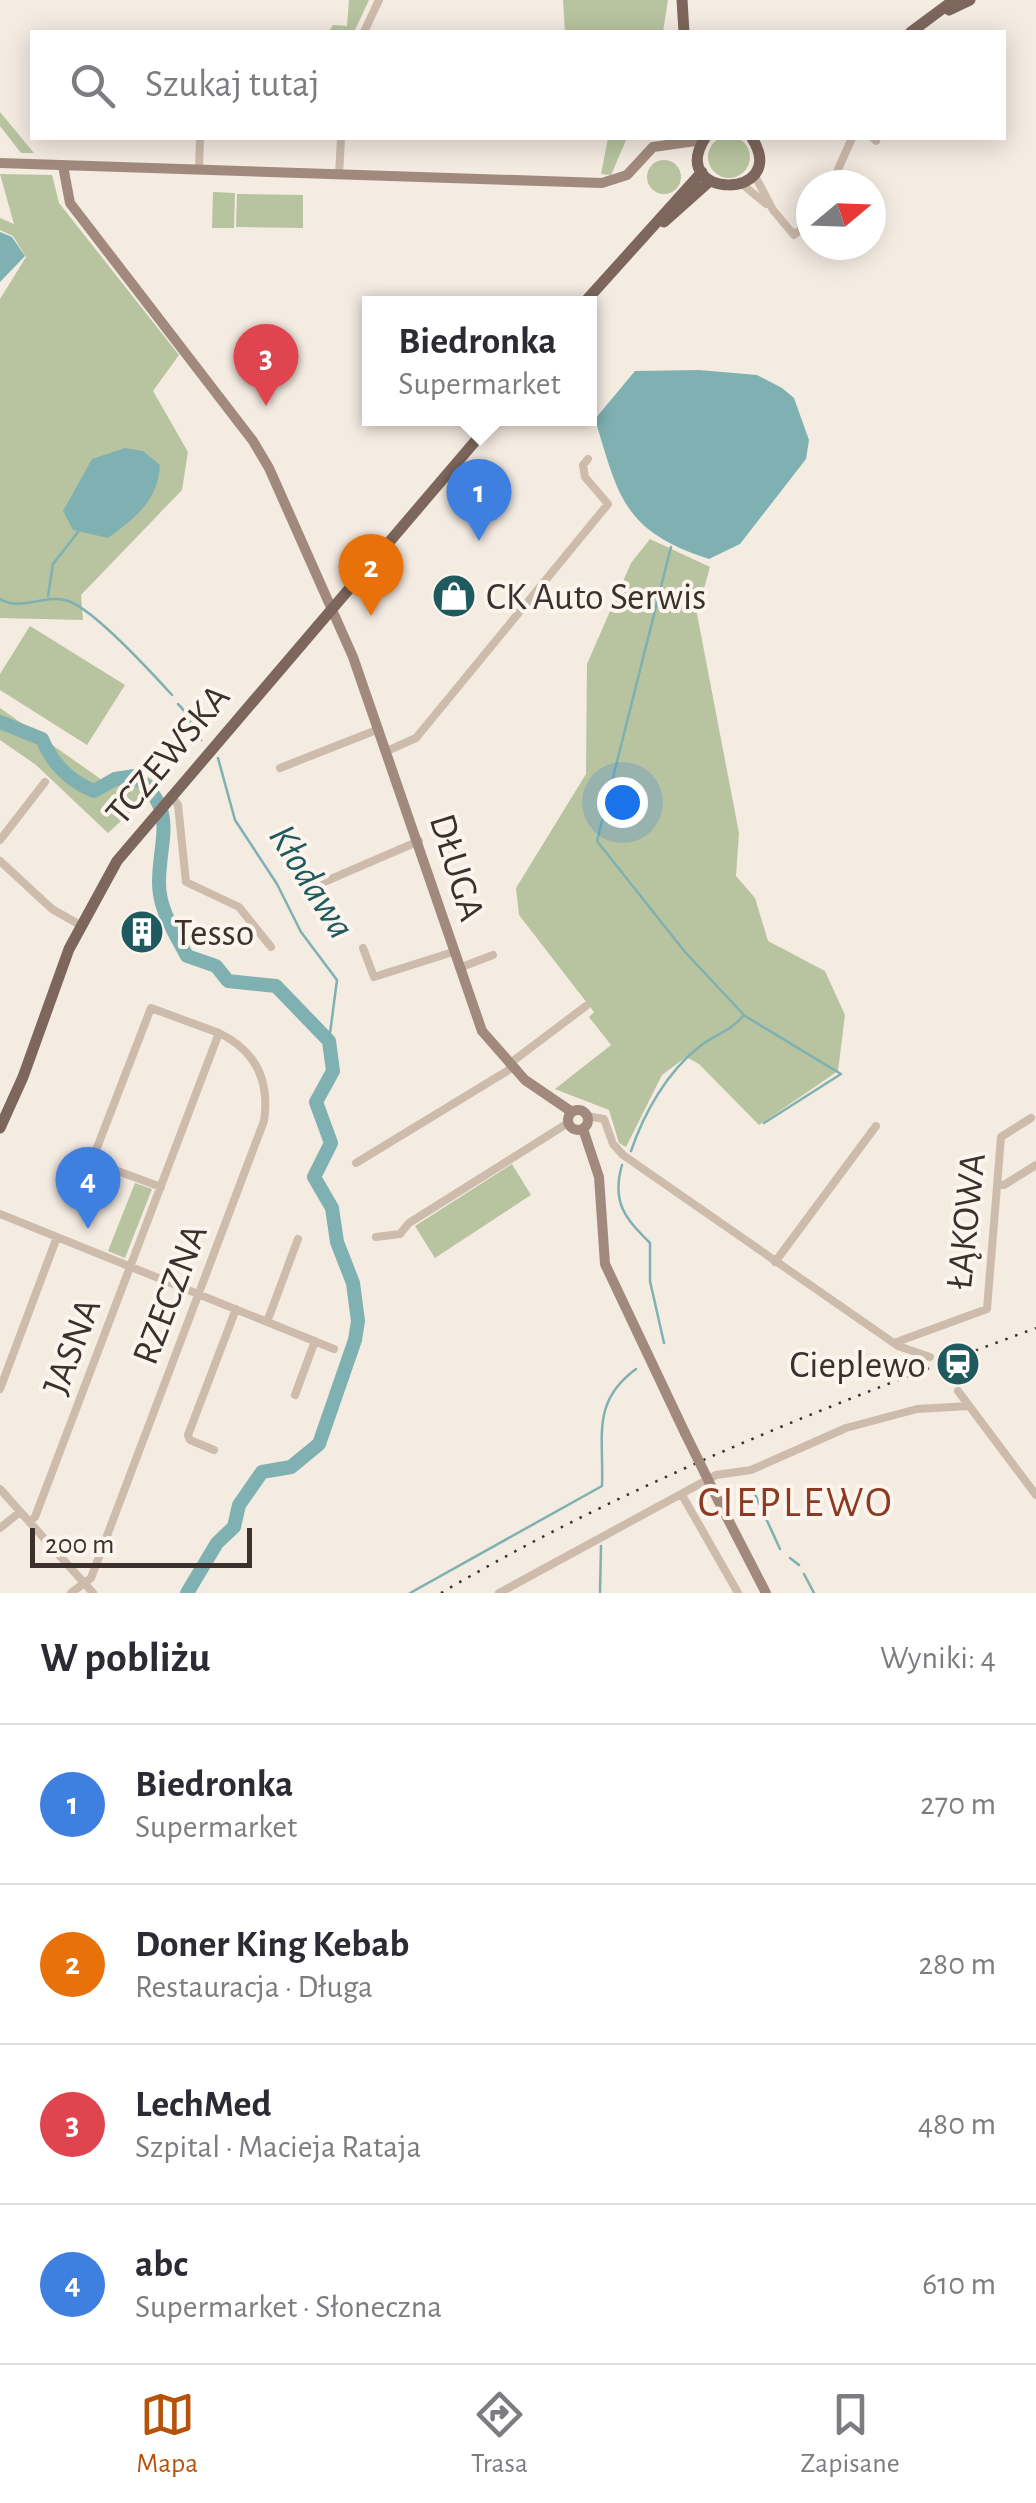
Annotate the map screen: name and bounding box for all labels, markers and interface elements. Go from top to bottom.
search box [30,30,1006,140]
icon: search [65,58,120,113]
text: Szukaj tutaj [145,66,320,104]
north arrow [796,170,886,260]
popup [362,296,597,426]
text: Biedronka [398,323,557,361]
pin: 3 [234,324,298,406]
text: Supermarket [398,368,561,400]
pin: 1 [446,458,512,541]
pin: 2 [338,534,404,616]
shop icon: CK Auto Serwis [431,573,477,619]
place label: CK Auto Serwis [486,579,706,617]
street label: TCZEWSKA [100,678,238,832]
your location [597,777,648,828]
street label: DŁUGA [422,810,490,926]
water label: Kłodawa [261,818,362,946]
building icon: Tesso [119,909,165,955]
place label: Tesso [174,915,254,953]
pin: 4 [56,1146,120,1229]
street label: ŁĄKOWA [941,1151,993,1291]
street label: RZECZNA [127,1219,215,1370]
street label: JASNA [37,1293,108,1400]
station icon: Cieplewo [935,1341,981,1387]
place label: Cieplewo [790,1347,926,1385]
district label: CIEPLEWO [698,1482,894,1524]
scale bar [30,1523,252,1568]
text: 200 m [45,1531,114,1559]
text: W pobliżu [40,1637,210,1679]
text: Wyniki: 4 [880,1642,996,1674]
text: Biedronka [135,1766,293,1804]
text: 1 [67,1788,78,1820]
text: 270 m [920,1788,996,1820]
text: Supermarket [135,1811,297,1843]
text: Doner King Kebab [135,1926,409,1964]
text: 2 [65,1948,80,1980]
text: 280 m [918,1948,996,1980]
text: Restauracja · Długa [135,1971,373,2003]
text: LechMed [135,2086,271,2124]
text: 3 [66,2108,79,2140]
text: 480 m [918,2108,996,2140]
text: Szpital · Macieja Rataja [135,2131,421,2163]
text: abc [135,2246,188,2284]
text: 4 [64,2268,81,2300]
text: 610 m [922,2268,996,2300]
text: Supermarket · Słoneczna [135,2291,442,2323]
tab: Mapa [136,2387,198,2481]
tab: Trasa [471,2387,528,2481]
tab: Zapisane [801,2387,900,2481]

